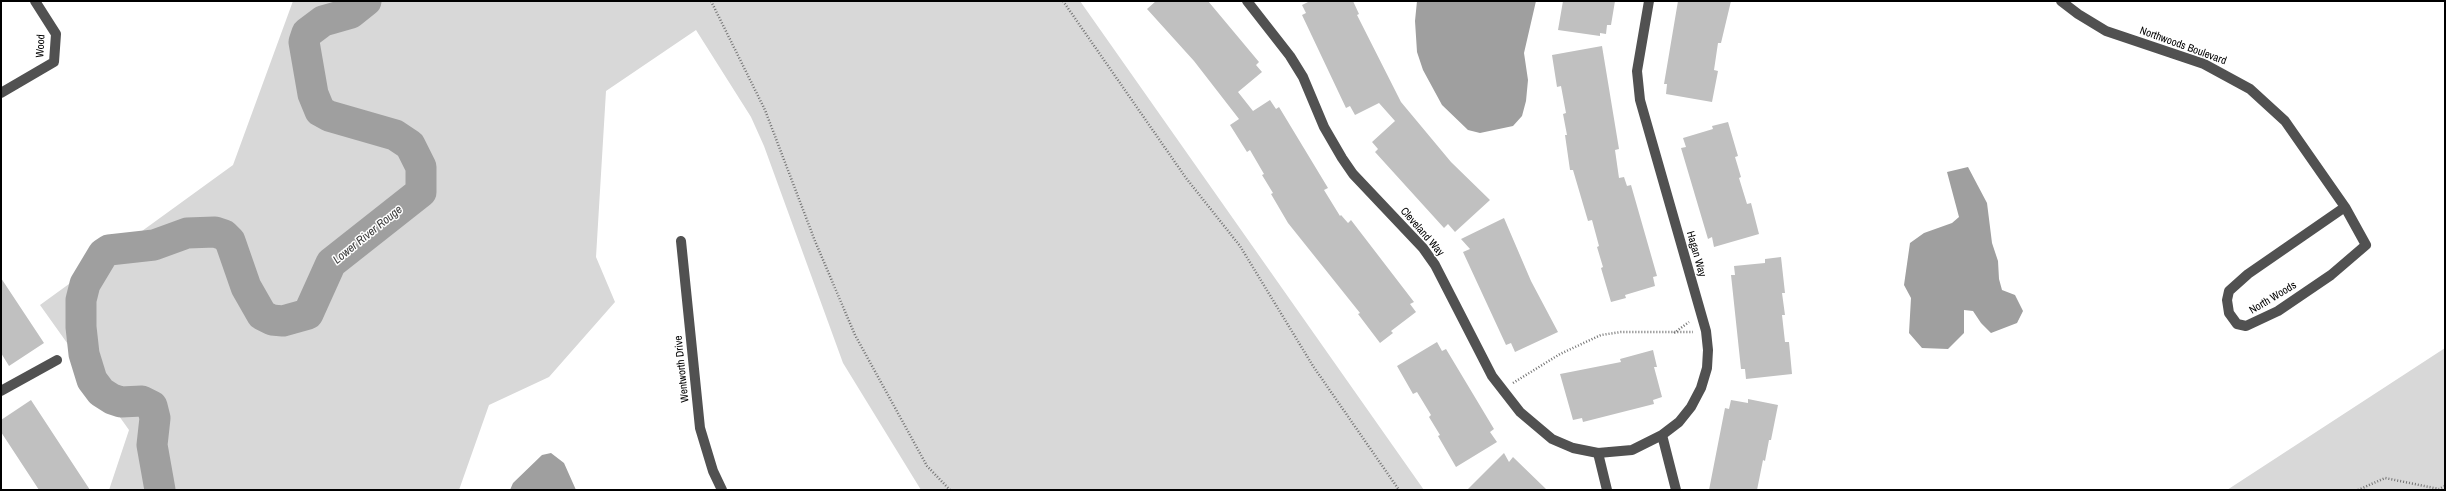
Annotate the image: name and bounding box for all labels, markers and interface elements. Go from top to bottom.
street label: Northwoods Boulevard [2138,24,2228,68]
street label: Wood [34,34,48,58]
water label: Lower River Rouge [331,203,405,267]
street label: Cleveland Way [1397,205,1447,259]
street label: Hagan Way [1683,230,1709,278]
street label: North Woods [2247,279,2299,317]
street label: Wentworth Drive [672,335,692,403]

